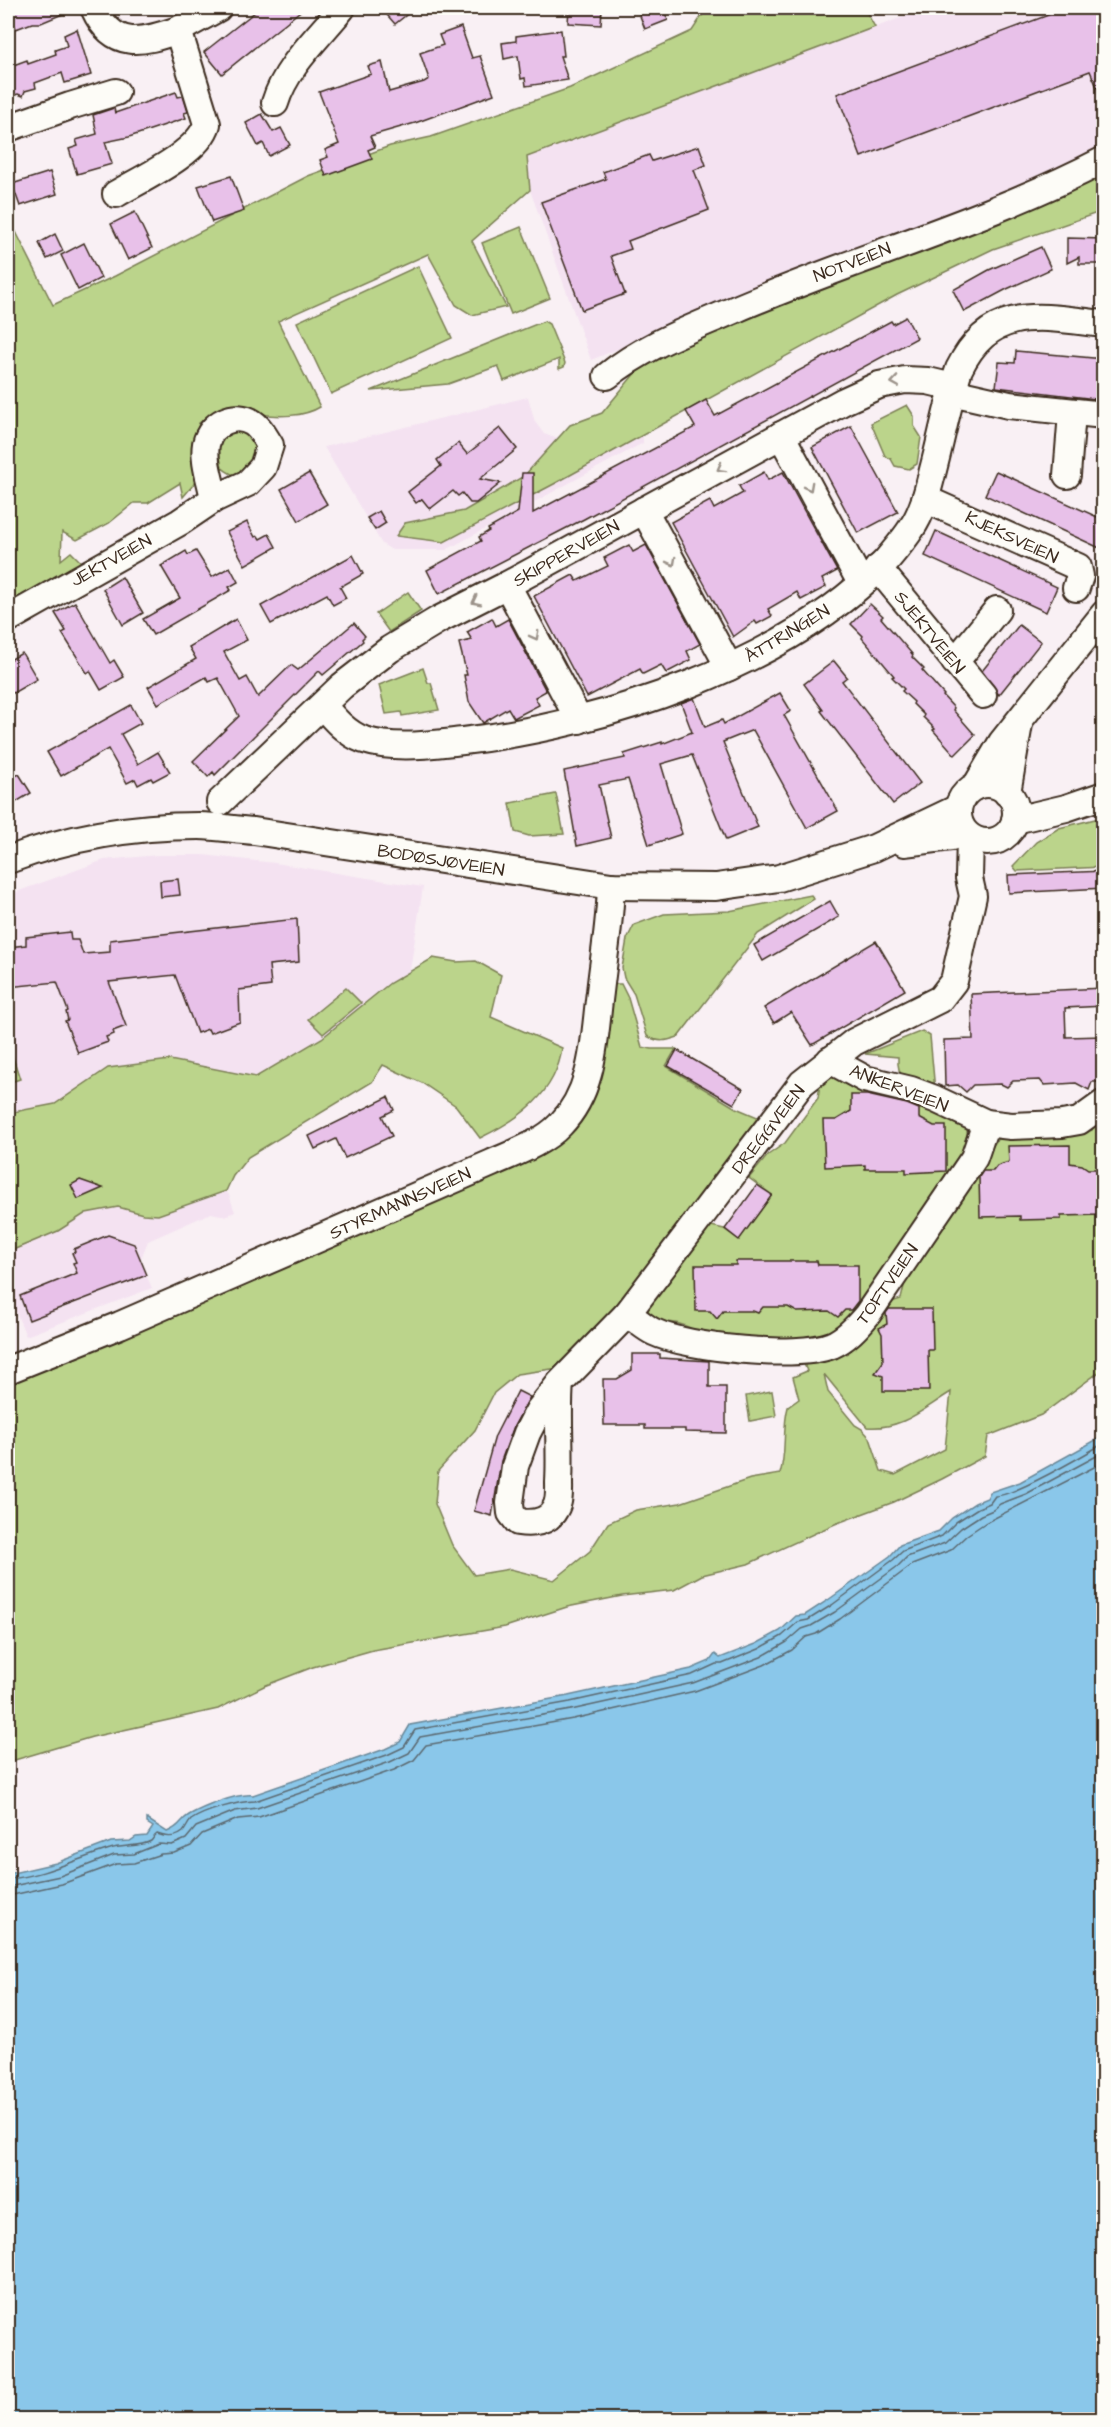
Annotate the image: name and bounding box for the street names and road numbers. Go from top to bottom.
street label: NOTVEIEN [810,236,895,289]
street label: KJEKSVEIEN [961,505,1062,570]
street label: SKIPPERVEIEN [508,514,624,593]
street label: JEKTVEIEN [66,528,156,593]
street label: SJEKTVEIEN [888,585,971,679]
street label: ÅTTRINGEN [740,598,834,669]
street label: BODØSJØVEIEN [376,838,506,883]
street label: ANKERVEIEN [846,1058,952,1119]
street label: DREGGVEIEN [726,1080,811,1179]
street label: STYRMANNSVEIEN [326,1161,475,1246]
street label: TOFTVEIEN [850,1239,924,1330]

